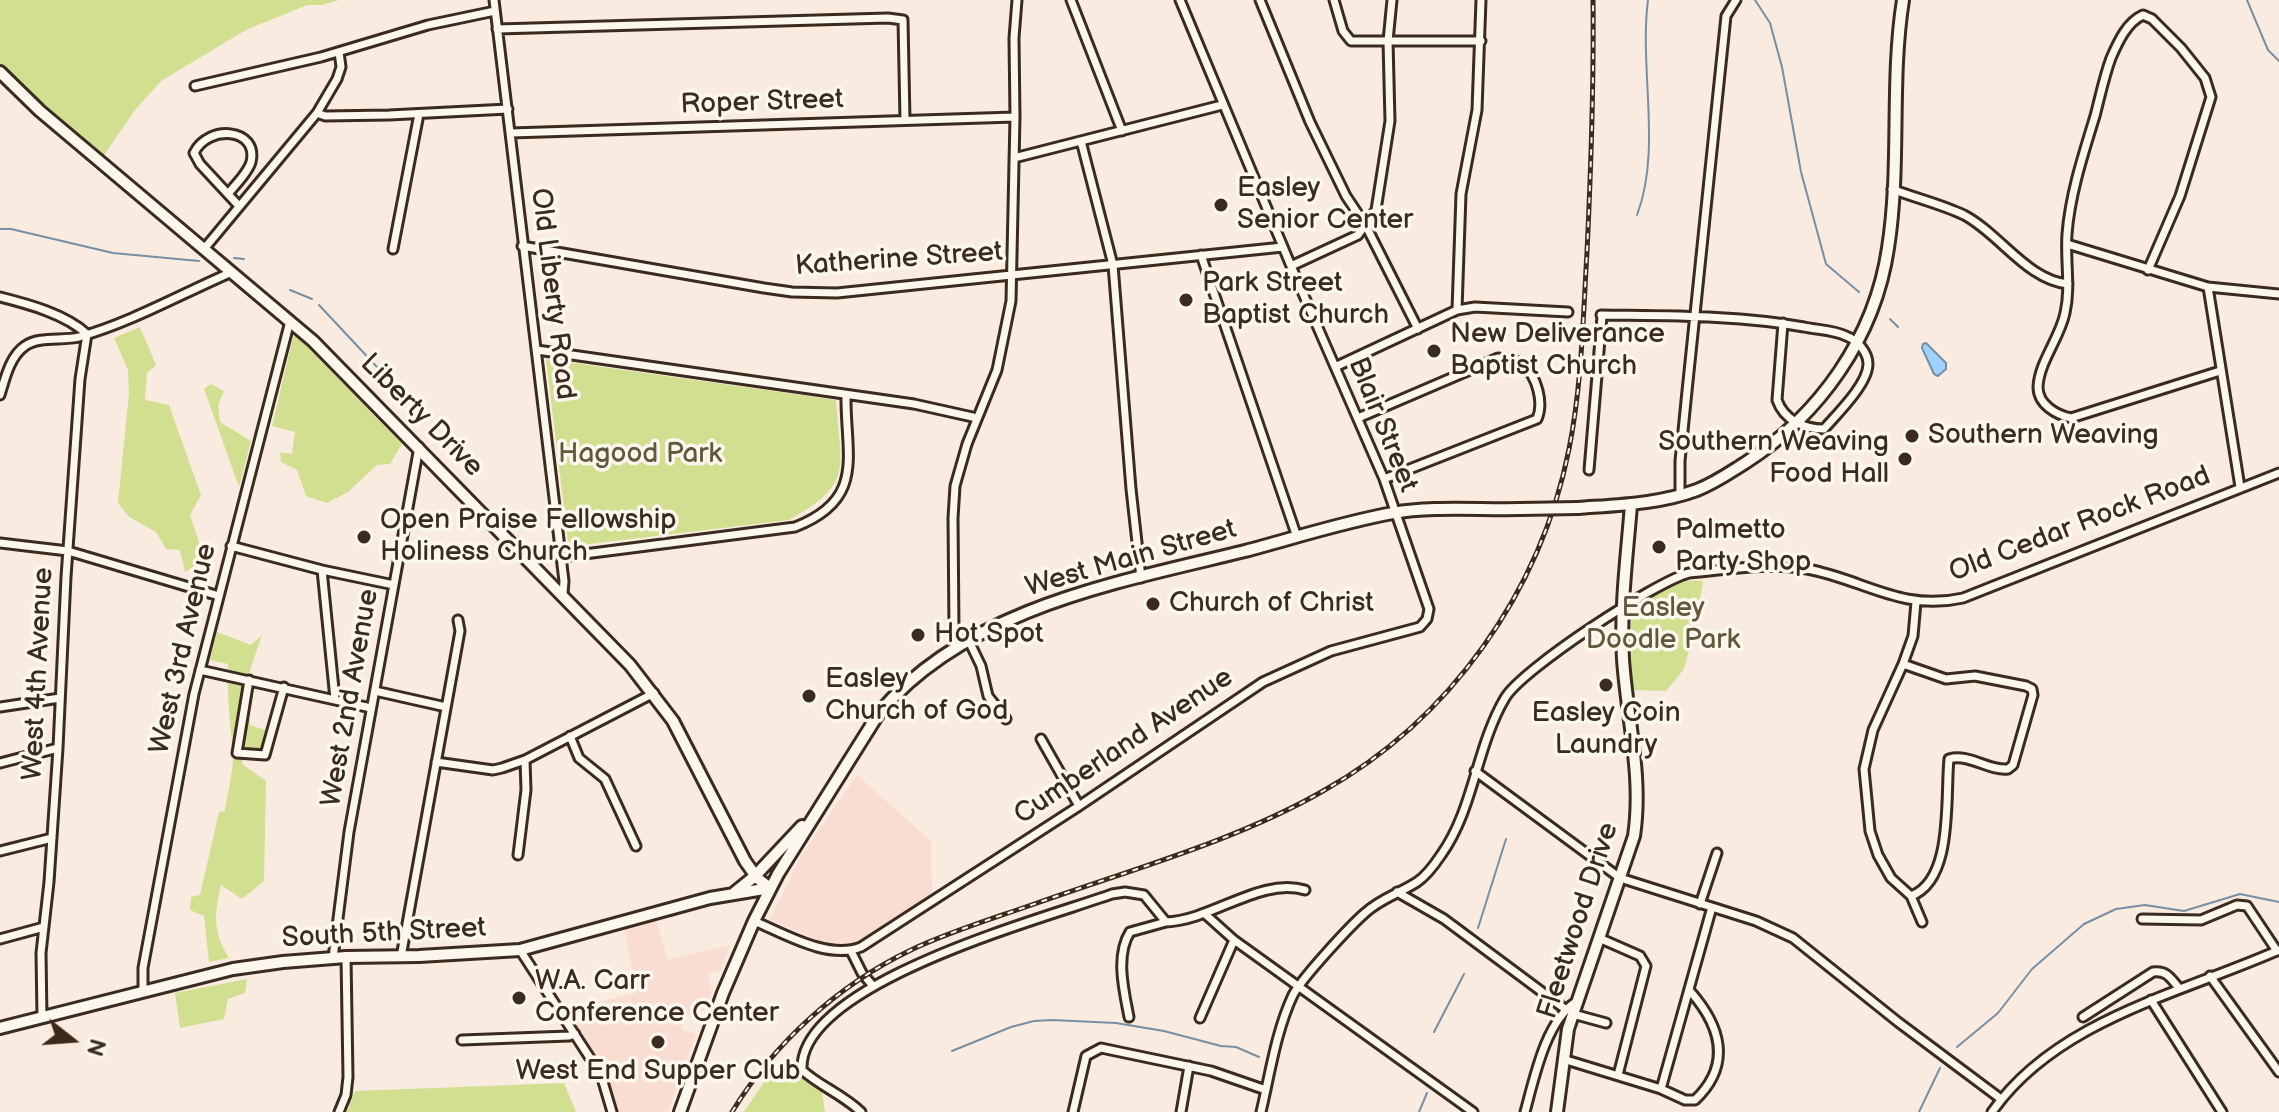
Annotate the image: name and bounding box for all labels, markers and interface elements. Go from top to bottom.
street label: Roper Street [680,83,844,123]
place label: Easley Senior Center [1237,172,1413,238]
street label: Old Liberty Road [522,186,582,402]
marker: Easley Senior Center [1212,196,1230,214]
street label: Katherine Street [794,236,1004,284]
place label: Park Street Baptist Church [1202,267,1389,333]
marker: Park Street Baptist Church [1177,291,1195,309]
place label: New Deliverance Baptist Church [1450,318,1665,384]
marker: New Deliverance Baptist Church [1425,342,1443,360]
street label: Liberty Drive [353,348,489,484]
street label: Blair Street [1340,353,1424,497]
place label: Southern Weaving [1928,419,2159,453]
place label: Southern Weaving Food Hall [1658,426,1889,492]
marker: Southern Weaving [1903,427,1921,445]
park label: Hagood Park [558,438,722,472]
marker: Southern Weaving Food Hall [1896,450,1914,468]
street label: Old Cedar Rock Road [1945,460,2215,590]
place label: Open Praise Fellowship Holiness Church [380,504,677,570]
street label: West Main Street [1022,513,1240,605]
place label: Palmetto Party Shop [1675,514,1811,580]
marker: Open Praise Fellowship Holiness Church [355,528,373,546]
marker: Palmetto Party Shop [1650,538,1668,556]
street label: West 3rd Avenue [143,541,225,757]
street label: West 4th Avenue [17,567,61,781]
street label: West 2nd Avenue [315,587,387,809]
place label: Church of Christ [1169,587,1374,621]
park label: Easley Doodle Park [1586,592,1740,658]
marker: Church of Christ [1144,595,1162,613]
place label: Hot Spot [934,618,1044,652]
marker: Hot Spot [909,626,927,644]
street label: Cumberland Avenue [1008,661,1240,833]
place label: Easley Church of God [825,663,1008,729]
marker: Easley Coin Laundry [1597,676,1615,694]
marker: Easley Church of God [800,687,818,705]
place label: Easley Coin Laundry [1532,697,1680,763]
street label: Fleetwood Drive [1531,819,1627,1023]
street label: South 5th Street [281,912,487,956]
place label: W.A. Carr Conference Center [535,965,779,1031]
marker: W.A. Carr Conference Center [510,989,528,1007]
north arrow [32,1000,112,1080]
marker: West End Supper Club [649,1033,667,1051]
text: N [80,1035,111,1059]
place label: West End Supper Club [515,1055,801,1089]

